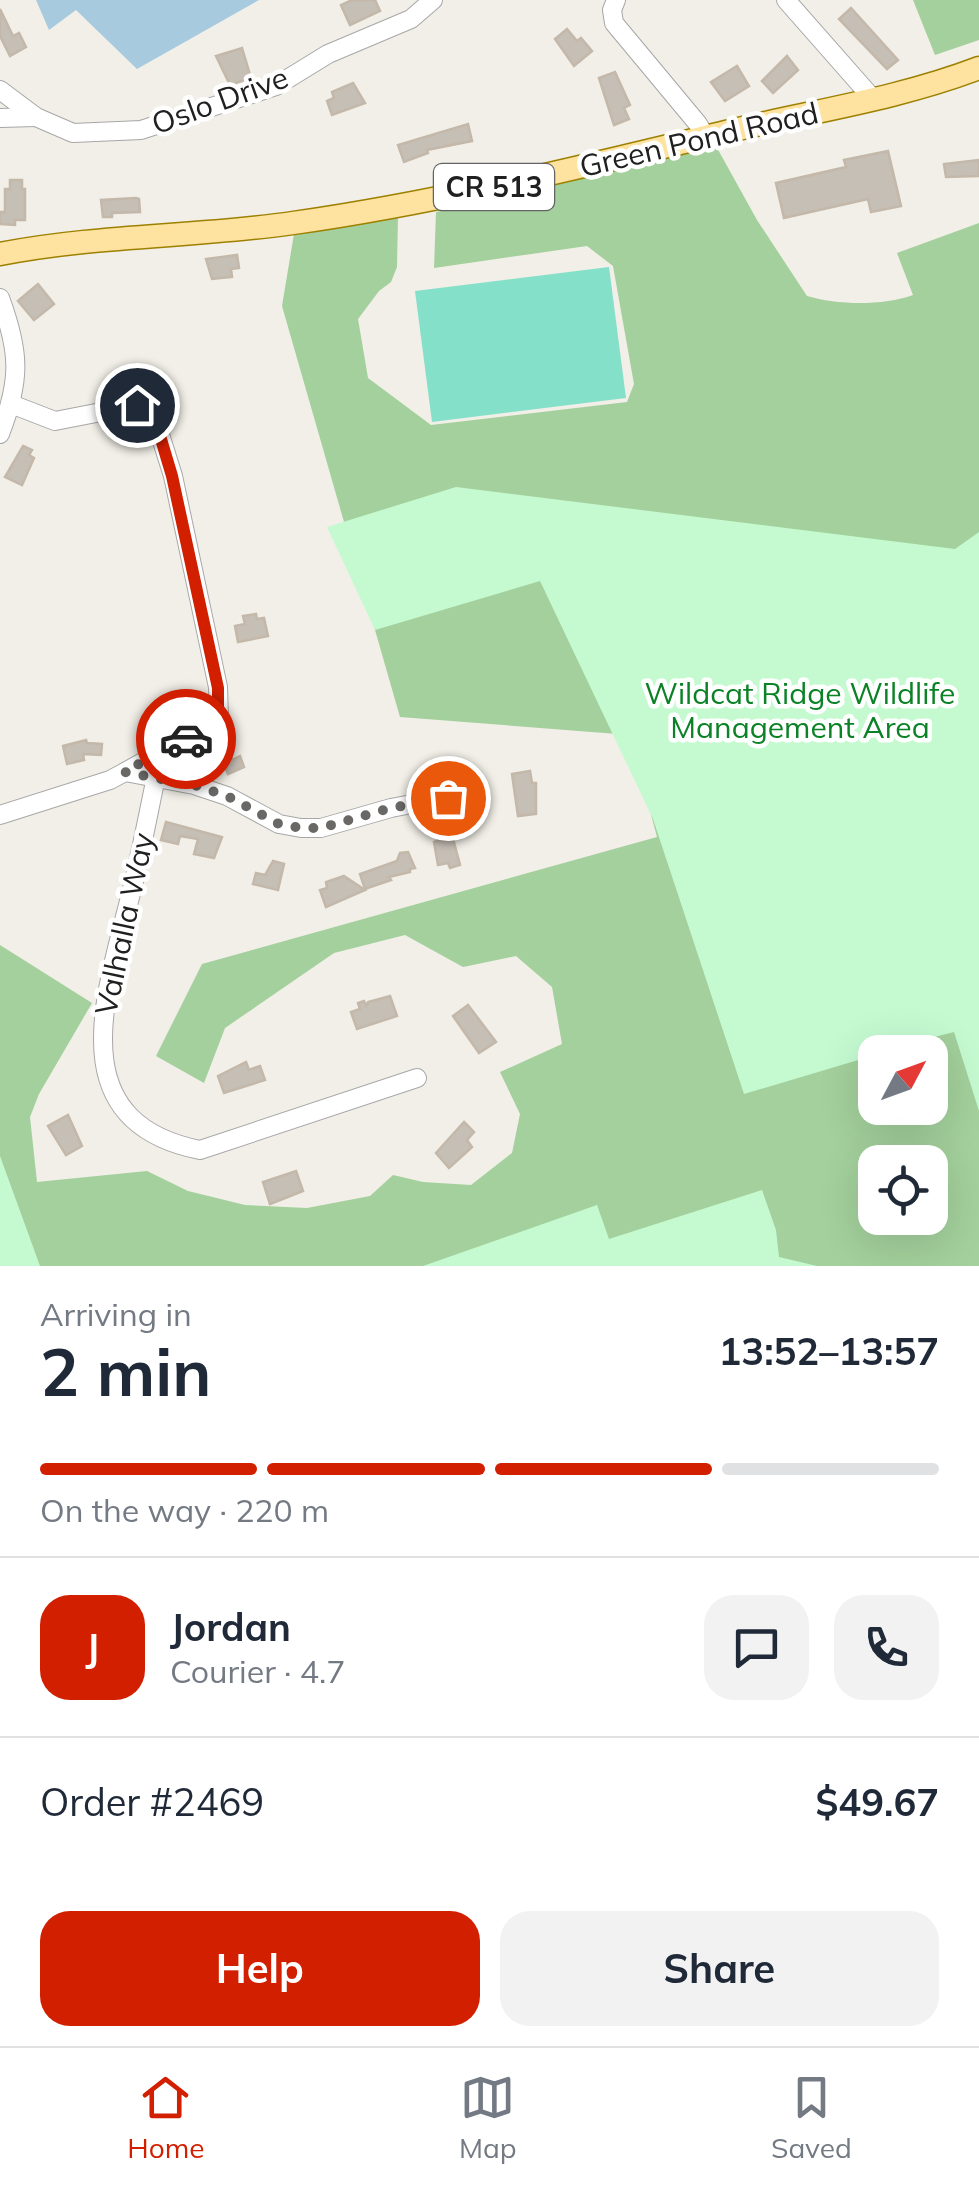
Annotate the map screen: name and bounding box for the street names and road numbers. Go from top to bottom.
street label: Oslo Drive [146,58,293,142]
street label: Green Pond Road [576,93,822,185]
road number: CR 513 [434,164,554,210]
street label: Valhalla Way [86,829,162,1018]

